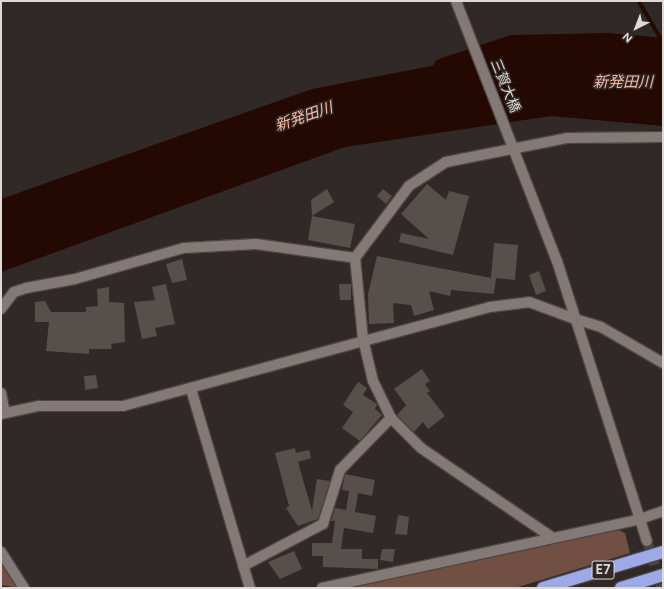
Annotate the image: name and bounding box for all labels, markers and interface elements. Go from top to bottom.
north arrow [616,8,656,48]
text: N [620,30,635,45]
street label: 三賀大橋 [487,57,523,115]
water label: 新発田川 [593,74,653,92]
water label: 新発田川 [273,99,335,135]
road number: E7 [591,559,615,581]

